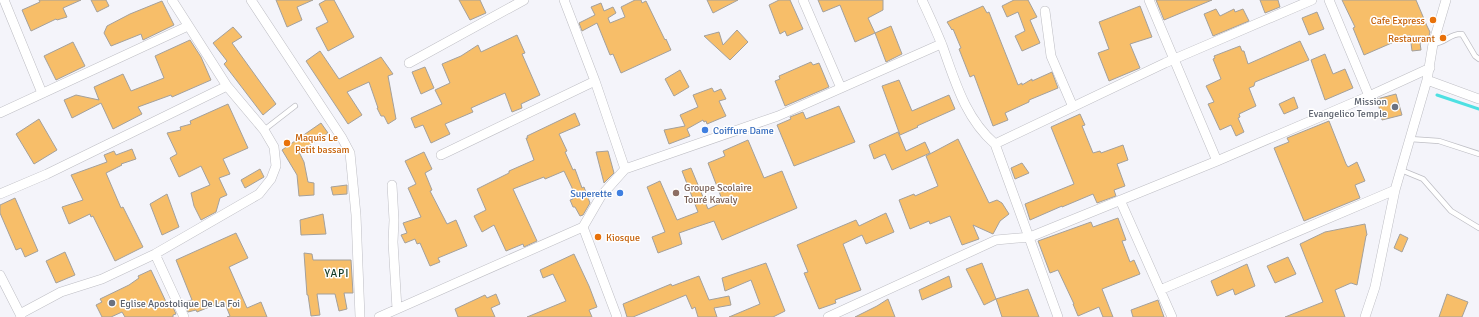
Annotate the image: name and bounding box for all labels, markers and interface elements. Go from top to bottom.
place label: Cafe Express [1371,15,1426,27]
marker: Cafe Express [1428,15,1438,25]
place label: Restaurant [1388,33,1435,45]
marker: Restaurant [1438,33,1448,43]
place label: Mission Evangelico Temple [1308,96,1387,120]
marker: Mission Evangelico Temple [1390,102,1400,112]
marker: Coiffure Dame [700,125,710,135]
place label: Coiffure Dame [713,125,774,137]
place label: Maquis Le Petit bassam [295,132,350,156]
marker: Maquis Le Petit bassam [282,138,292,148]
place label: Groupe Scolaire Touré Kavaly [684,182,752,206]
place label: Superette [570,188,612,200]
marker: Superette [615,188,625,198]
marker: Groupe Scolaire Touré Kavaly [671,188,681,198]
marker: Kiosque [593,232,603,242]
place label: Kiosque [606,232,640,244]
district label: YAPI [324,267,350,280]
marker: Eglise Apostolique De La Foi [107,298,117,308]
place label: Eglise Apostolique De La Foi [120,298,240,310]

